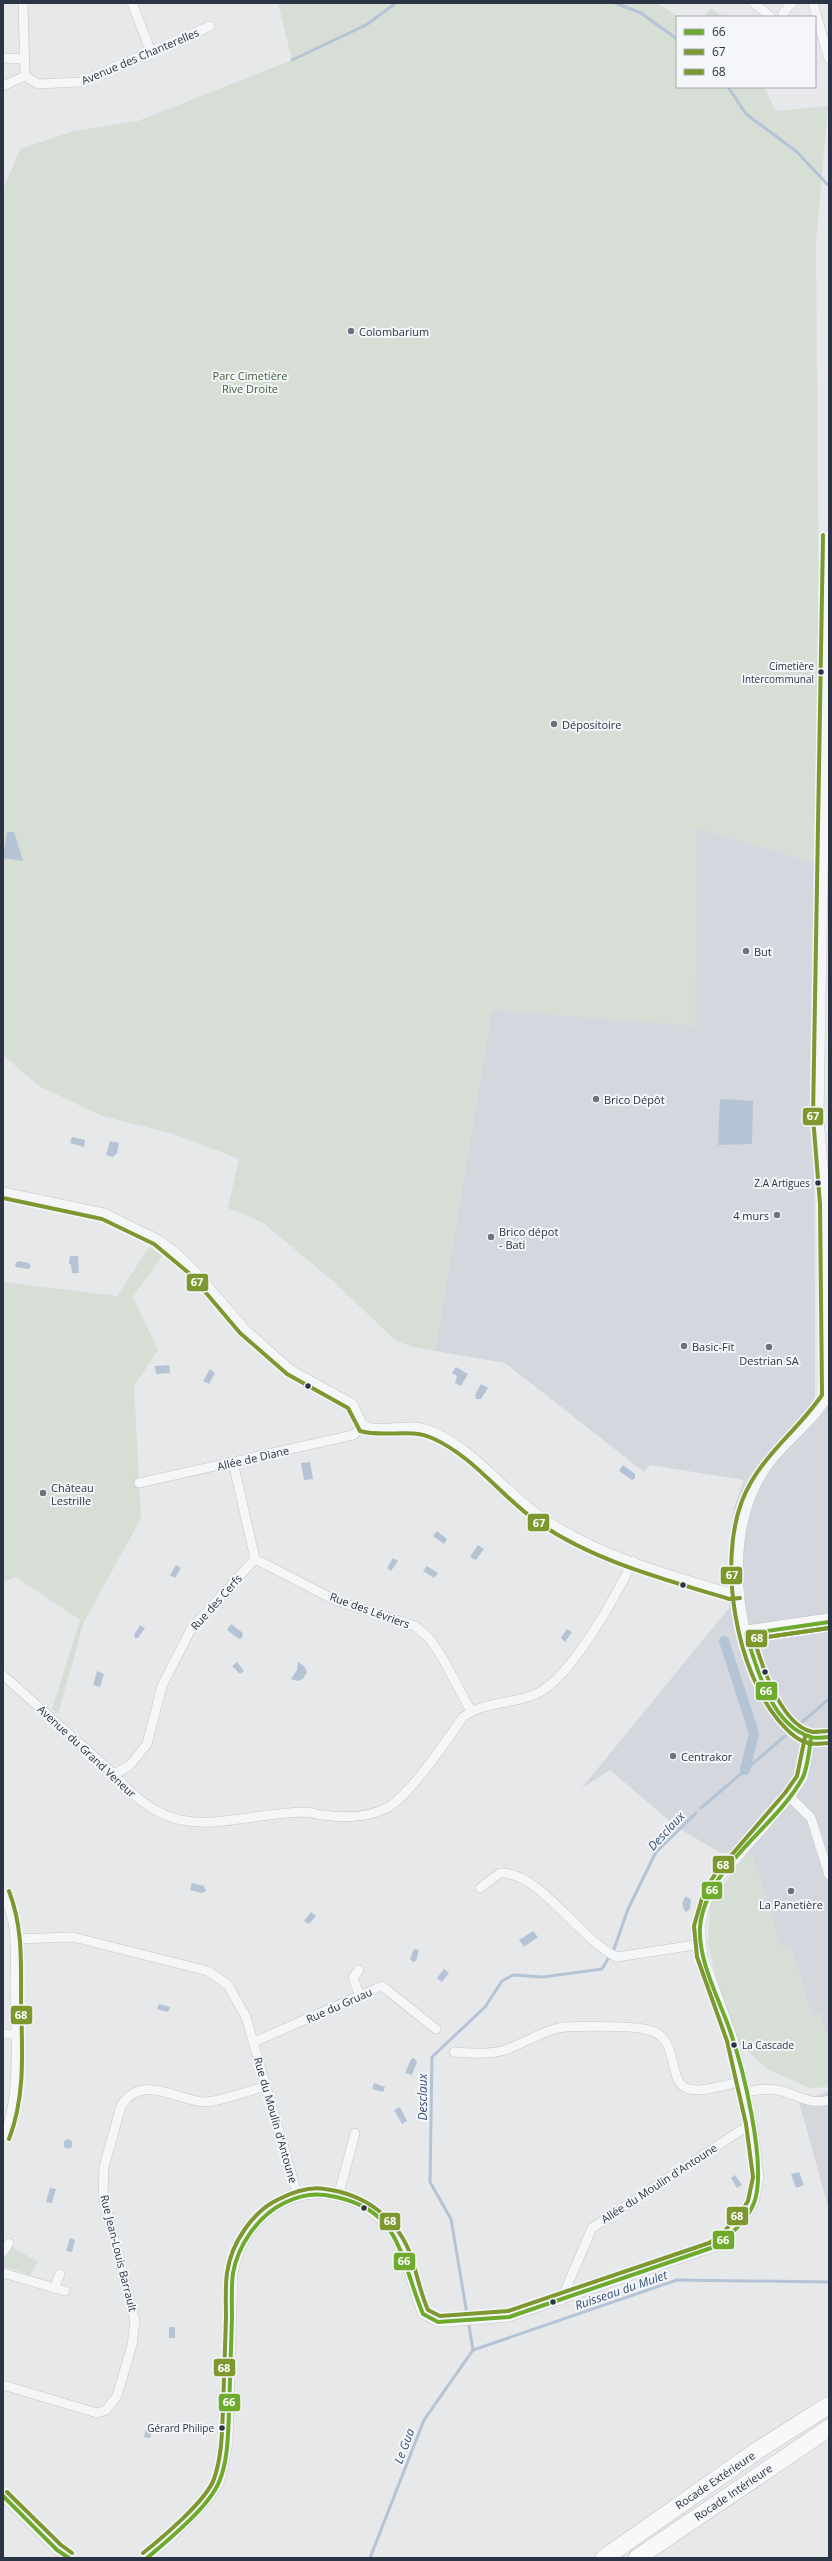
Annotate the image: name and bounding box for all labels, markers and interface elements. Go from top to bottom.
legend [676,16,816,88]
text: 66 [712,23,726,40]
street label: Avenue des Chanterelles [79,24,201,88]
text: 67 [712,43,726,60]
text: 68 [712,63,726,80]
place label: Colombarium [359,324,429,339]
marker: Colombarium [346,326,356,336]
park label: Parc Cimetière Rive Droite [213,368,287,396]
place label: Cimetière Intercommunal [742,659,814,686]
marker: Cimetière Intercommunal [816,667,826,677]
place label: Dépositoire [562,717,622,732]
marker: Dépositoire [549,719,559,729]
place label: But [754,944,772,959]
marker: But [741,946,751,956]
place label: Brico Dépôt [604,1092,665,1107]
marker: Brico Dépôt [591,1094,601,1104]
line badge: 67 [802,1107,824,1126]
text: 67 [807,1108,819,1123]
place label: Z.A Artigues [754,1176,810,1190]
marker: Z.A Artigues [813,1178,823,1188]
place label: 4 murs [733,1208,769,1223]
marker: 4 murs [772,1210,782,1220]
place label: Brico dépot - Bati [499,1224,558,1252]
marker: Brico dépot - Bati [486,1232,496,1242]
line badge: 67 [186,1273,209,1292]
text: 67 [191,1274,203,1289]
place label: Basic-Fit [692,1339,735,1354]
marker: Basic-Fit [679,1341,689,1351]
marker: Destrian SA [764,1342,774,1352]
place label: Destrian SA [739,1353,799,1368]
unlabelled marker [303,1381,313,1391]
street label: Allée de Diane [216,1442,290,1474]
place label: Château Lestrille [51,1480,94,1508]
marker: Château Lestrille [38,1488,48,1498]
line badge: 67 [527,1513,550,1532]
text: 67 [533,1515,545,1530]
line badge: 67 [720,1566,743,1585]
text: 67 [726,1567,738,1582]
street label: Rue des Cerfs [187,1571,245,1633]
unlabelled marker [678,1580,688,1590]
street label: Rue des Lévriers [328,1589,412,1631]
line badge: 68 [745,1629,768,1648]
text: 68 [751,1630,763,1645]
unlabelled marker [760,1667,770,1677]
line badge: 66 [755,1681,778,1701]
text: 66 [760,1683,772,1698]
street label: Avenue du Grand Veneur [35,1701,140,1801]
place label: Centrakor [681,1749,733,1764]
marker: Centrakor [668,1751,678,1761]
water label: Desclaux [644,1807,689,1854]
line badge: 68 [712,1855,735,1874]
text: 68 [717,1857,729,1872]
line badge: 66 [701,1881,723,1900]
text: 66 [706,1882,718,1897]
marker: La Panetière [786,1886,796,1896]
place label: La Panetière [759,1897,823,1912]
street label: Rue du Gruau [304,1984,374,2026]
line badge: 68 [10,2005,33,2025]
text: 68 [15,2007,27,2022]
place label: La Cascade [742,2038,794,2052]
marker: La Cascade [729,2040,739,2050]
street label: Rue du Moulin d'Antoune [251,2055,301,2185]
water label: Desclaux [414,2072,431,2121]
street label: Allée du Moulin d'Antoune [598,2140,720,2226]
street label: Rue Jean-Louis Barrault [97,2193,141,2313]
unlabelled marker [359,2203,369,2213]
line badge: 68 [726,2206,749,2226]
text: 68 [731,2208,743,2223]
line badge: 68 [379,2212,401,2231]
text: 68 [384,2213,396,2228]
line badge: 66 [712,2230,735,2250]
text: 66 [717,2232,729,2247]
line badge: 66 [393,2252,416,2271]
text: 66 [398,2253,410,2268]
water label: Ruisseau du Mulet [572,2266,671,2314]
unlabelled marker [548,2297,558,2307]
line badge: 68 [213,2358,236,2377]
text: 68 [218,2360,230,2375]
line badge: 66 [218,2393,241,2412]
text: 66 [223,2394,235,2409]
place label: Gérard Philipe [147,2421,214,2435]
marker: Gérard Philipe [217,2423,227,2433]
water label: Le Gua [389,2426,419,2466]
street label: Rocade Extérieure [672,2448,758,2512]
street label: Rocade Intérieure [691,2460,775,2524]

